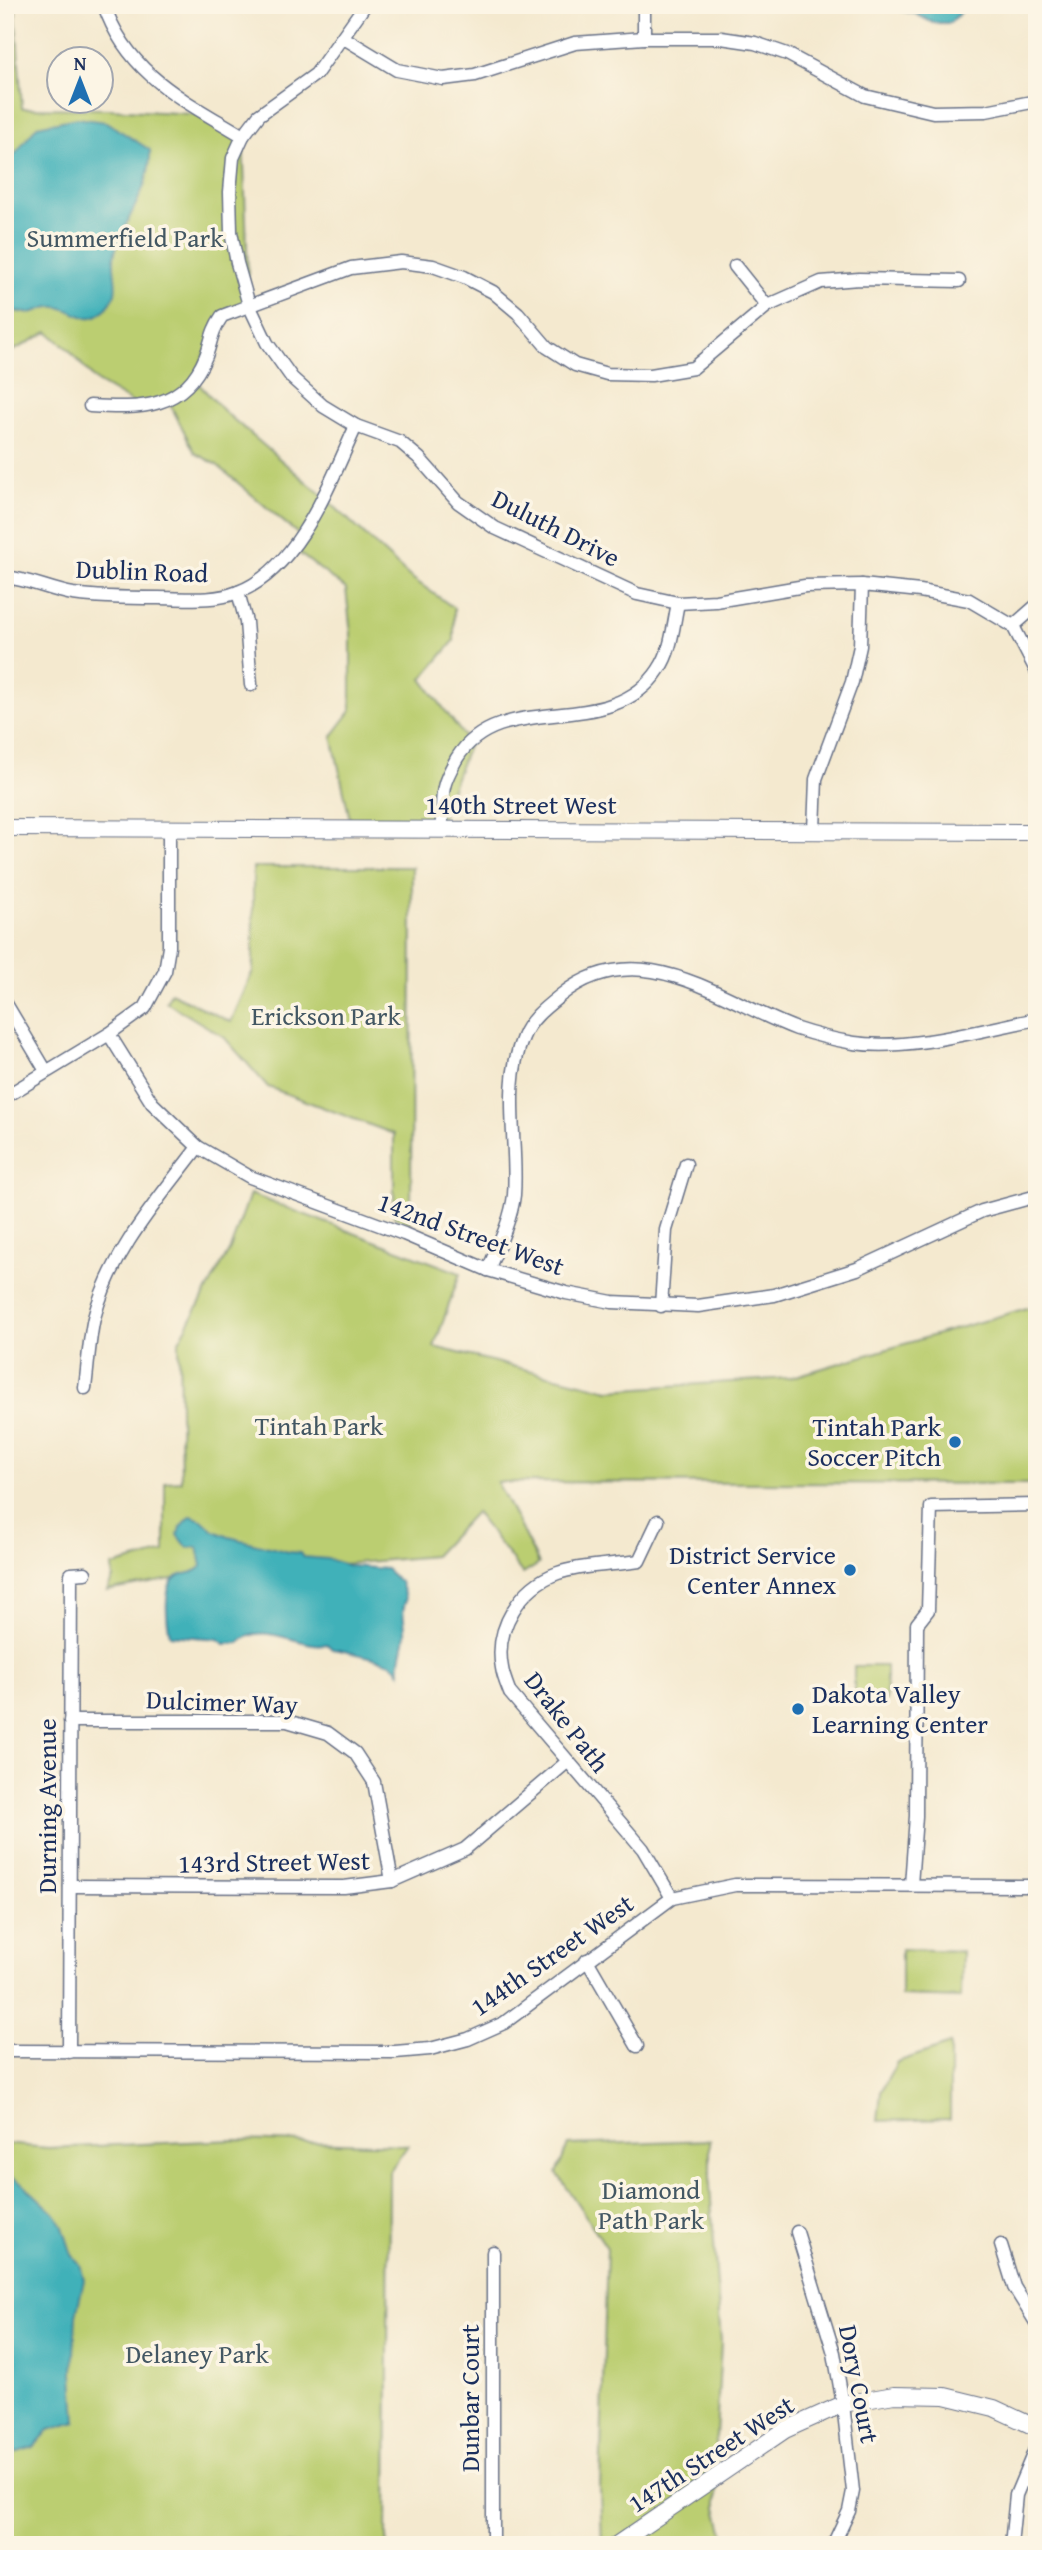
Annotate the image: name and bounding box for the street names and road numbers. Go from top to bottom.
street label: Duluth Drive [485,479,627,576]
street label: Dublin Road [75,549,209,592]
street label: 140th Street West [425,785,617,824]
street label: 142nd Street West [372,1182,570,1285]
street label: Drake Path [515,1663,620,1781]
street label: Dulcimer Way [145,1679,299,1724]
street label: Durning Avenue [27,1718,66,1894]
street label: 143rd Street West [178,1840,370,1883]
street label: 144th Street West [462,1884,641,2025]
street label: Dory Court [829,2321,890,2446]
street label: Dunbar Court [450,2324,489,2472]
street label: 147th Street West [620,2385,802,2522]

